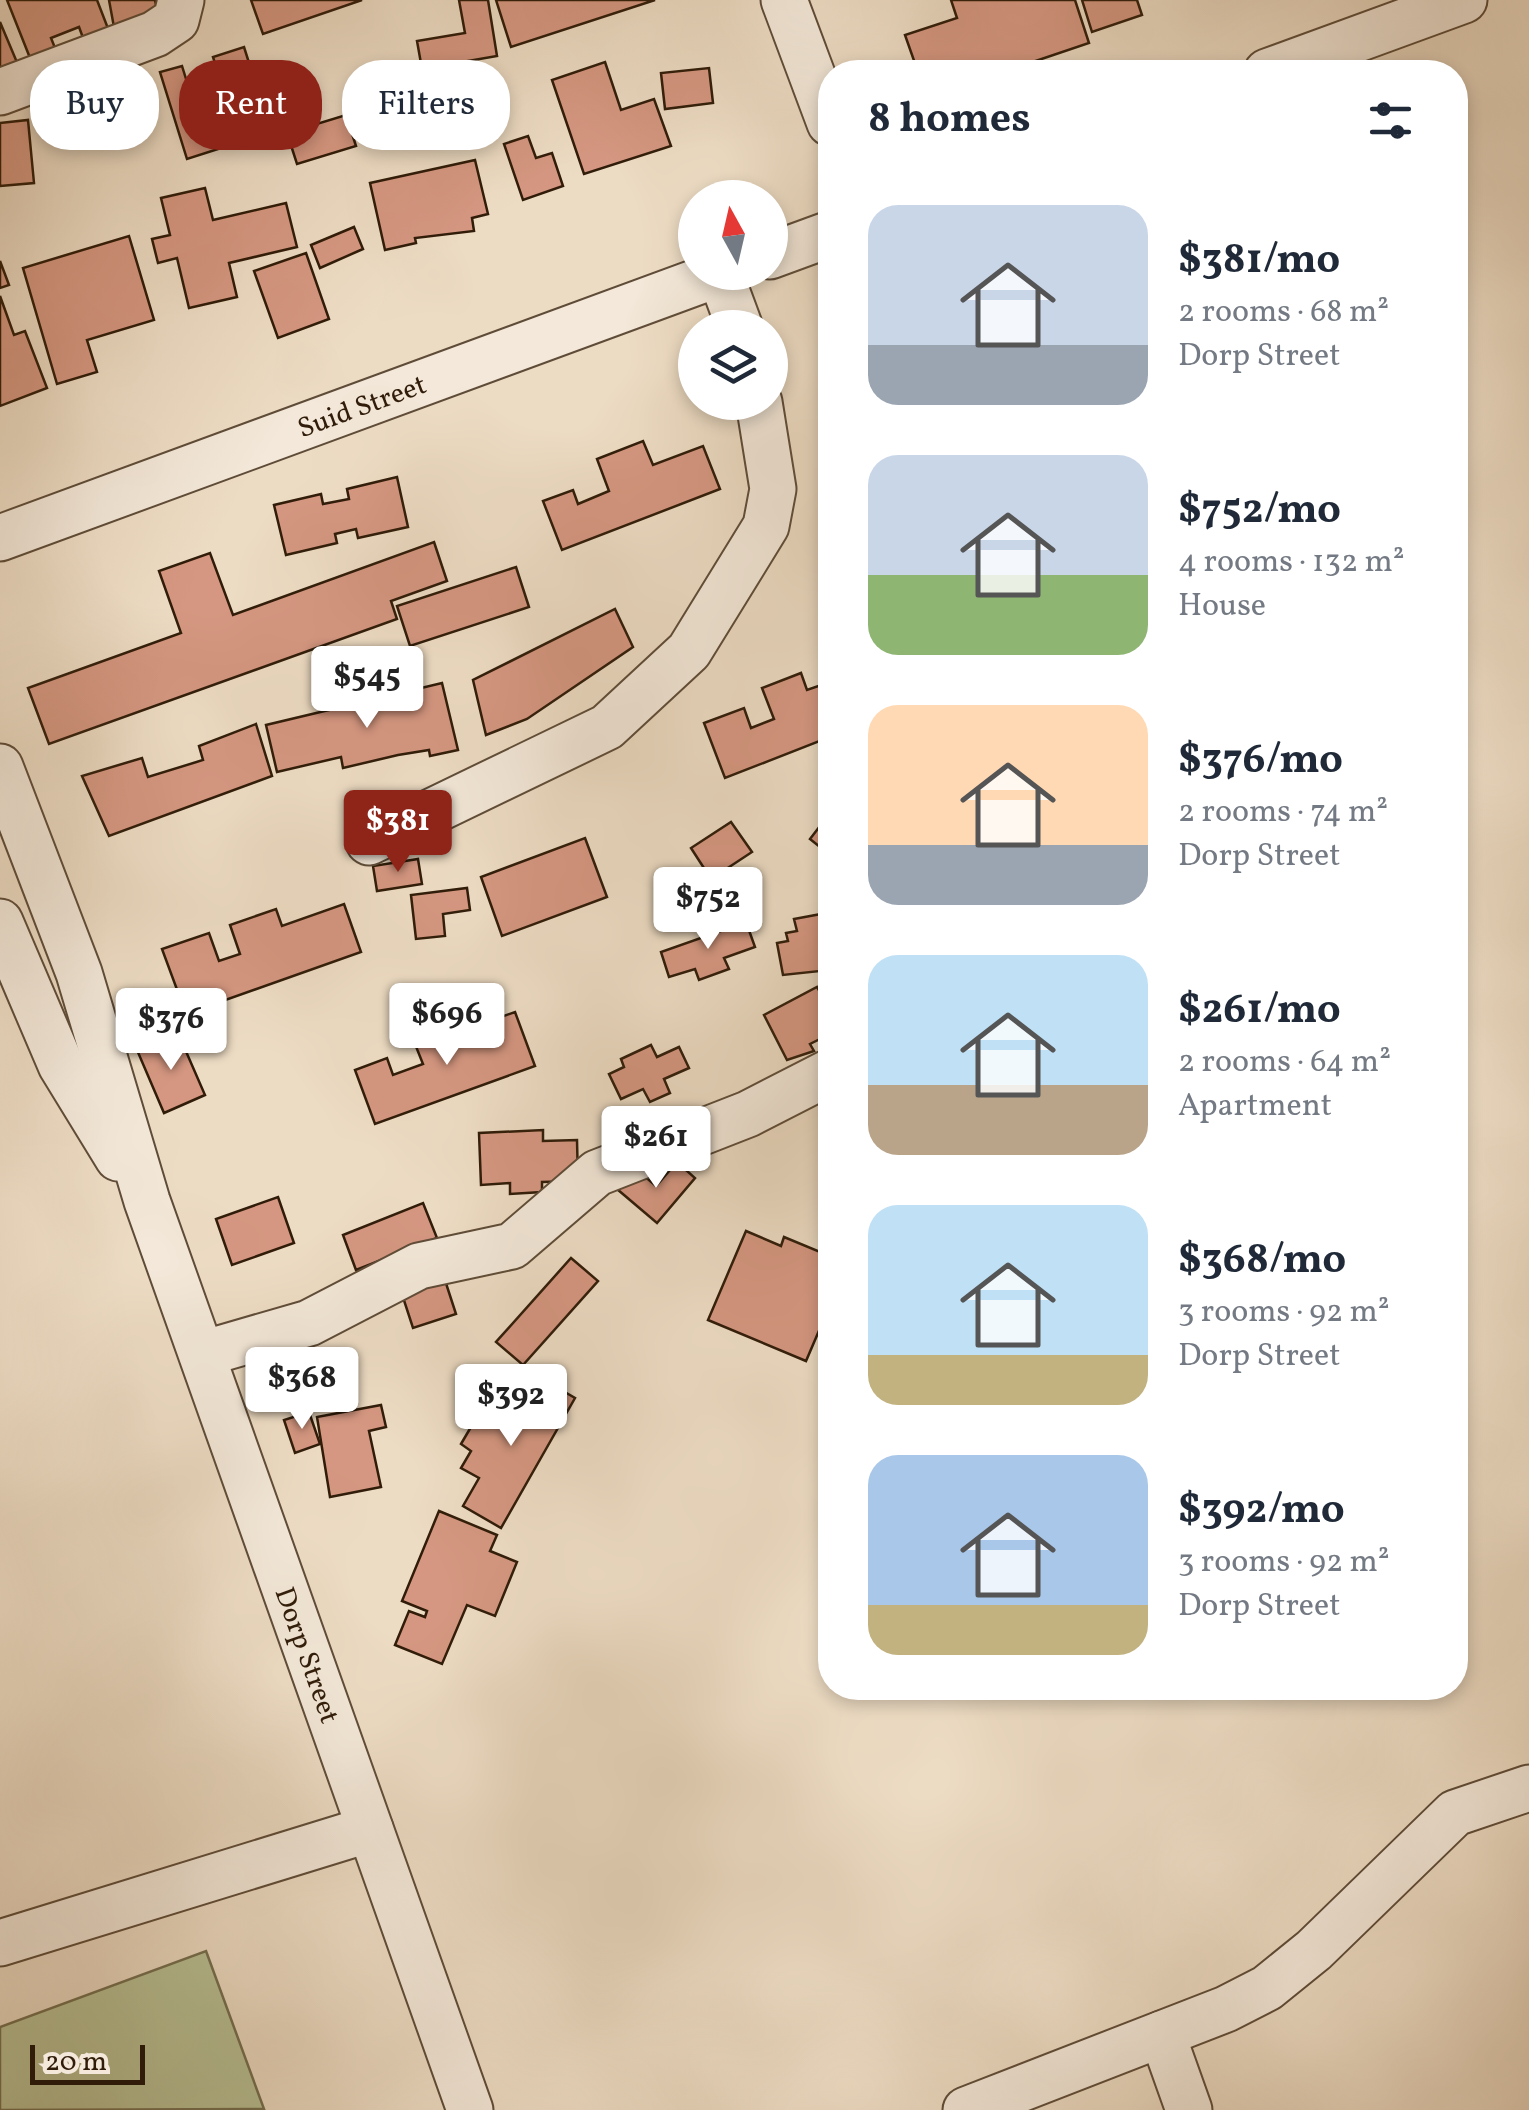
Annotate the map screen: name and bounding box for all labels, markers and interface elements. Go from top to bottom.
chip: Buy [30,60,159,150]
chip: Rent [179,60,322,150]
chip: Filters [342,60,510,150]
text: 8 homes [868,91,1031,150]
icon: filters [1363,93,1418,148]
north arrow [678,180,788,290]
map controls [678,180,788,420]
text: $381/mo [1178,232,1340,291]
icon: home [948,245,1068,365]
text: 2 rooms · 68 m² [1178,291,1389,335]
button: layers [678,310,788,420]
text: Dorp Street [1178,335,1340,379]
street label: Suid Street [292,366,432,449]
text: $752/mo [1178,482,1341,541]
icon: home [948,495,1068,615]
text: 4 rooms · 132 m² [1178,541,1405,585]
text: House [1178,585,1266,629]
pin: $545 [308,646,426,731]
text: $545 [333,656,401,700]
text: $376/mo [1178,732,1343,791]
icon: home [948,745,1068,865]
pin: $381 [339,790,457,875]
text: 2 rooms · 74 m² [1178,791,1388,835]
text: $381 [366,800,430,844]
text: Dorp Street [1178,835,1340,879]
pin: $752 [649,867,767,952]
text: $752 [675,877,741,921]
text: $261/mo [1178,982,1341,1041]
pin: $696 [388,983,506,1068]
pin: $376 [112,988,230,1073]
text: $696 [411,993,483,1037]
icon: home [948,995,1068,1115]
text: $376 [138,998,204,1042]
text: 2 rooms · 64 m² [1178,1041,1391,1085]
text: Apartment [1178,1085,1332,1129]
pin: $261 [597,1106,715,1191]
text: $261 [624,1116,688,1160]
text: $368/mo [1178,1232,1346,1291]
icon: home [948,1245,1068,1365]
text: 3 rooms · 92 m² [1178,1291,1390,1335]
text: Dorp Street [1178,1335,1340,1379]
pin: $368 [243,1347,361,1432]
text: $368 [267,1357,337,1401]
pin: $392 [452,1364,570,1449]
text: $392 [477,1374,545,1418]
text: $392/mo [1178,1482,1345,1541]
icon: home [948,1495,1068,1615]
text: 3 rooms · 92 m² [1178,1541,1390,1585]
street label: Dorp Street [264,1582,348,1729]
text: Dorp Street [1178,1585,1340,1629]
scale bar [30,2040,145,2084]
text: 20 m [45,2043,107,2082]

